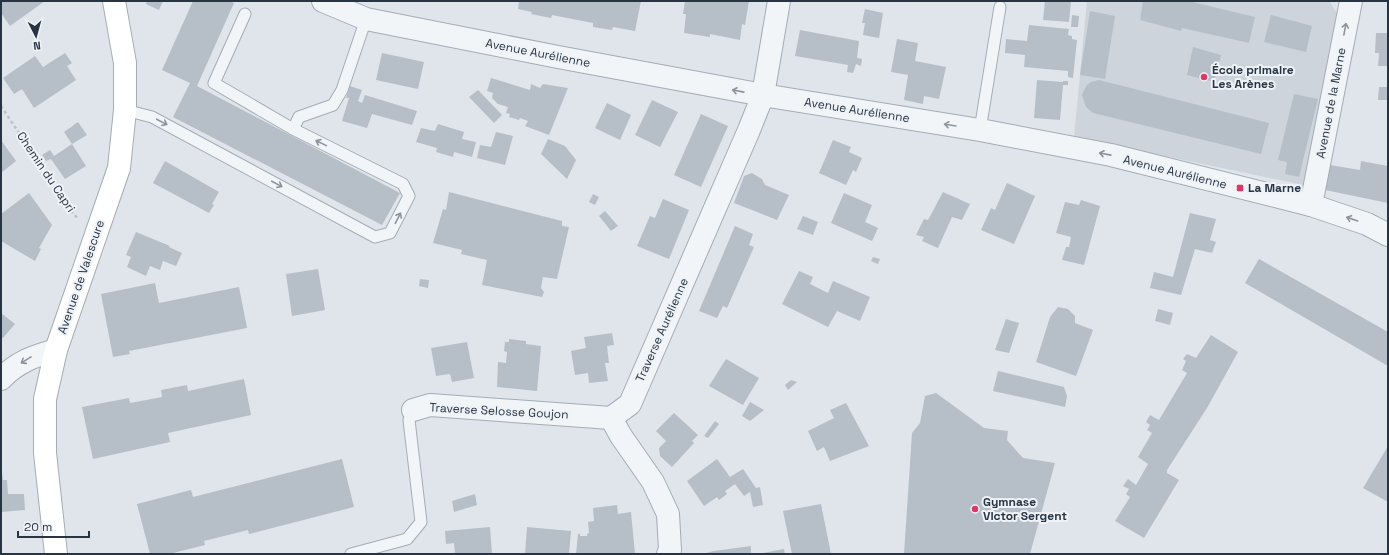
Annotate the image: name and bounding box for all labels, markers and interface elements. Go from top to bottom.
north arrow [16,16,56,56]
one-way arrow [1342,23,1350,36]
street label: Avenue Aurélienne [484,35,592,71]
text: N [33,39,41,53]
street label: Avenue de la Marne [1312,46,1350,160]
place label: École primaire Les Arènes [1212,62,1294,92]
marker: École primaire Les Arènes [1199,72,1209,82]
one-way arrow [732,86,745,94]
street label: Avenue Aurélienne [803,94,911,126]
one-way arrow [156,119,168,127]
one-way arrow [944,121,957,129]
street label: Chemin du Capri [13,129,79,215]
one-way arrow [315,139,327,146]
one-way arrow [1099,150,1112,158]
street label: Avenue Aurélienne [1121,151,1229,193]
one-way arrow [271,180,283,188]
place label: La Marne [1248,180,1301,196]
marker: La Marne [1235,183,1245,193]
one-way arrow [395,212,402,224]
one-way arrow [1346,215,1359,222]
street label: Avenue de Valescure [54,218,108,336]
street label: Traverse Aurélienne [632,275,692,385]
one-way arrow [21,356,32,364]
street label: Traverse Selosse Goujon [429,399,569,423]
place label: Gymnase Victor Sergent [983,494,1067,524]
marker: Gymnase Victor Sergent [970,504,980,514]
scale bar [18,513,89,539]
text: 20 m [24,519,52,535]

